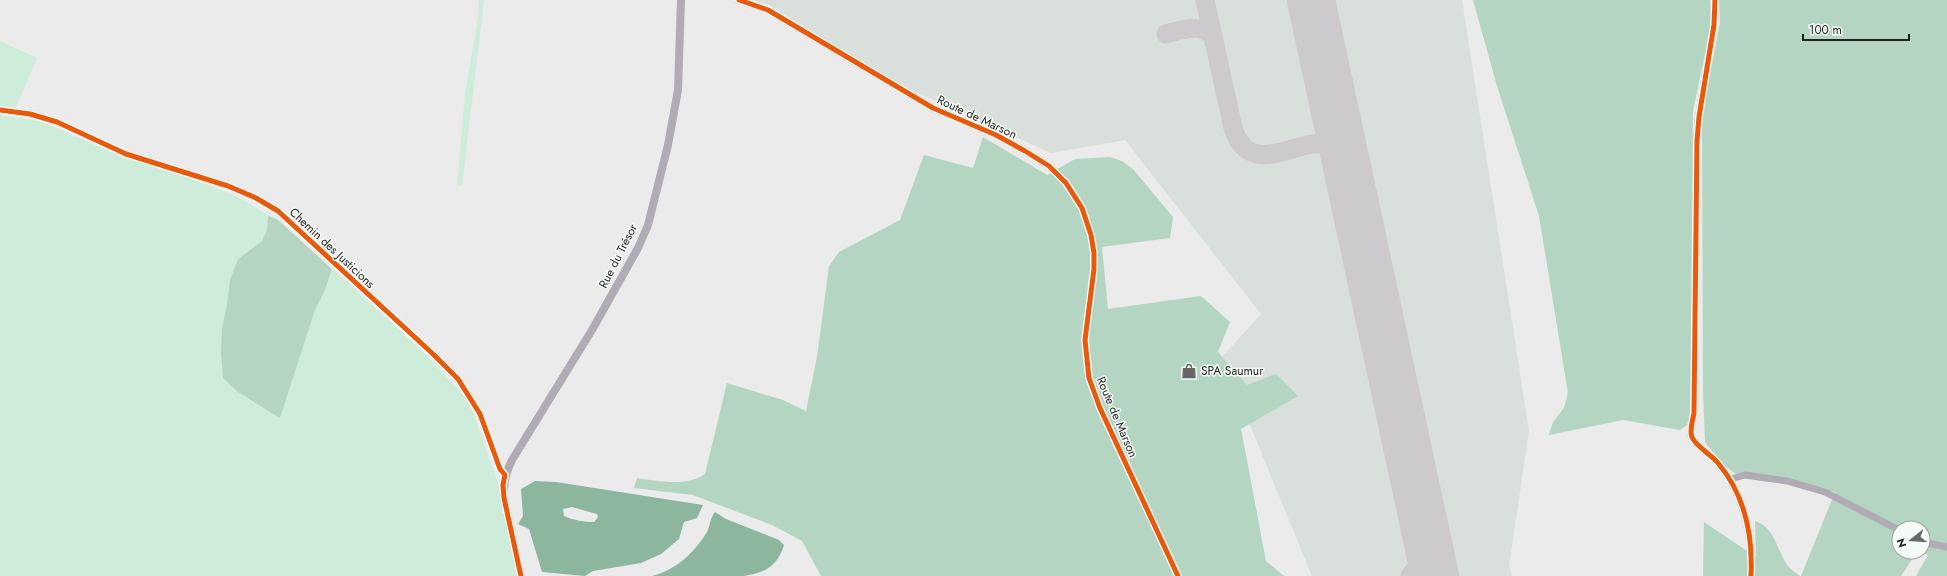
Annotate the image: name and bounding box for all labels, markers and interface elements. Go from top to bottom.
scale bar [1803,16,1909,42]
text: 100 m [1809,21,1842,39]
street label: Route de Marson [934,91,1020,143]
street label: Chemin des Justicions [285,204,379,293]
street label: Rue du Trésor [594,220,642,291]
shop icon: SPA Saumur [1180,362,1198,380]
place label: SPA Saumur [1201,362,1264,380]
street label: Route de Marson [1092,374,1142,460]
north arrow [1891,520,1931,560]
text: N [1893,536,1910,549]

